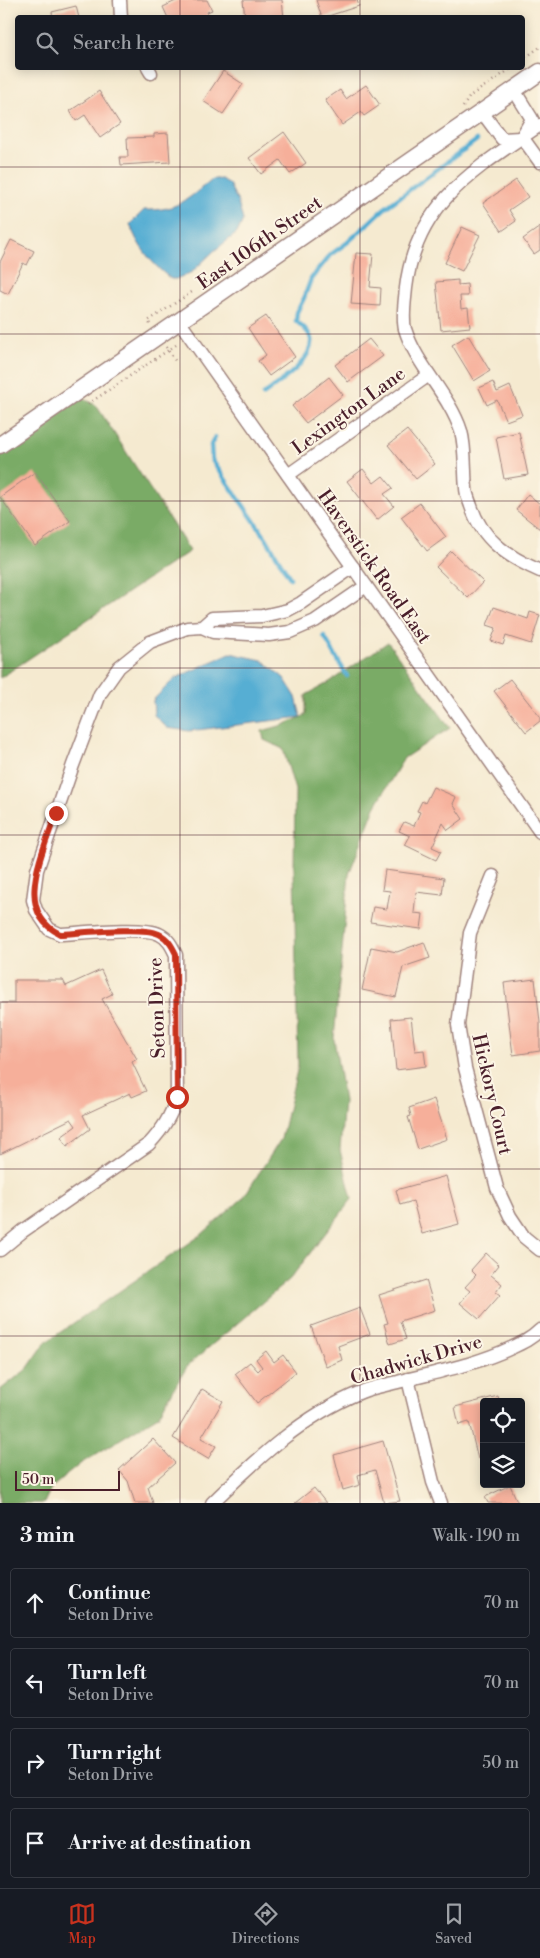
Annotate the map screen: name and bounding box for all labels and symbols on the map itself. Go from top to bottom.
street label: East 106th Street [192,191,327,295]
street label: Lexington Lane [287,362,410,460]
street label: Haverstick Road East [312,485,436,648]
route end [45,802,68,825]
street label: Seton Drive [143,957,171,1059]
street label: Hickory Court [466,1031,518,1157]
route start [166,1086,189,1109]
street label: Chadwick Drive [348,1330,485,1390]
scale bar [15,1468,120,1491]

